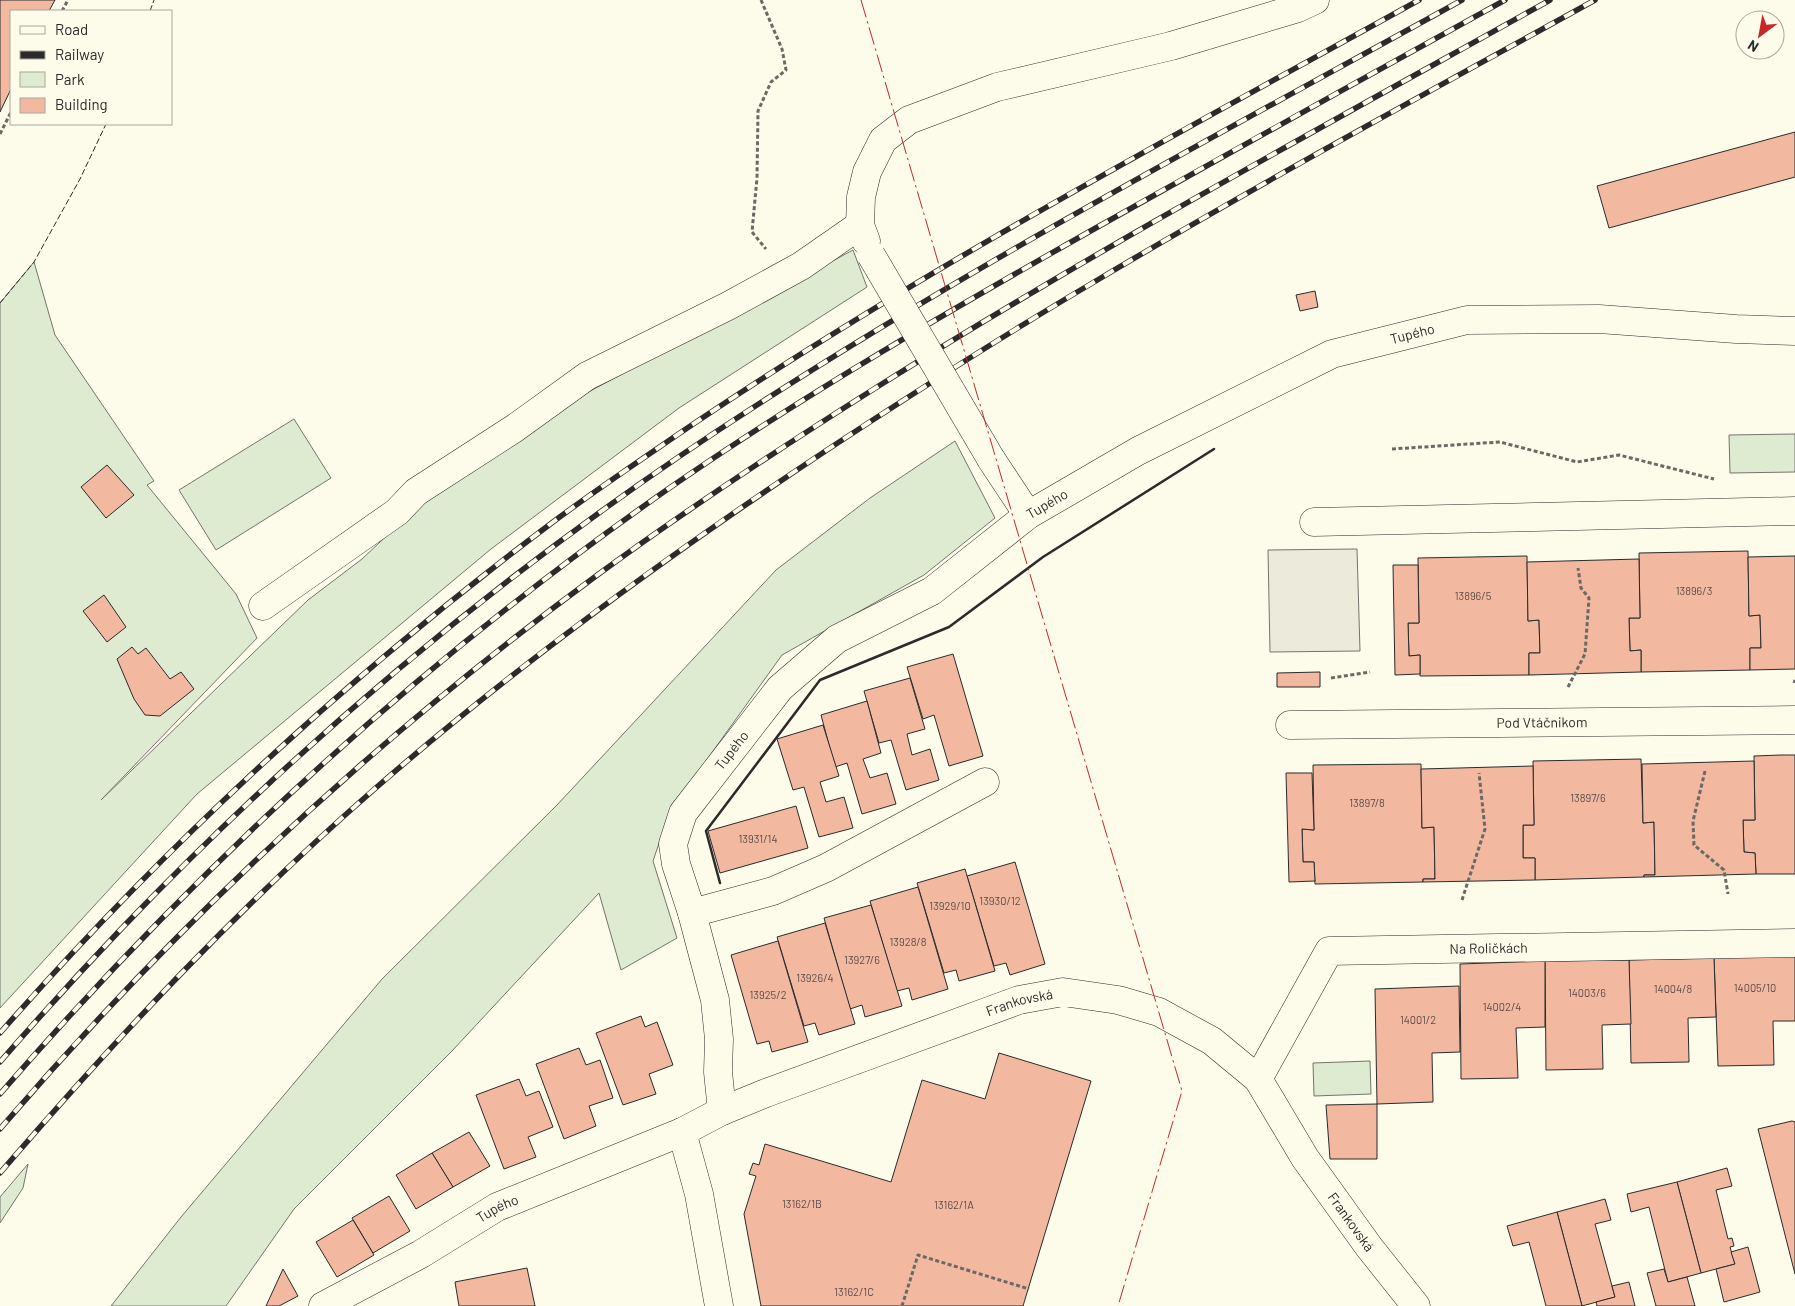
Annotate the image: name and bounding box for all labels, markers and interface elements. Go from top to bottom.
legend [10,10,172,125]
north arrow [1735,10,1785,60]
text: Road [55,20,88,38]
text: N [1744,37,1761,56]
text: Railway [55,45,104,63]
text: Park [55,70,85,88]
text: Building [55,95,108,113]
street label: Tupého [1388,320,1436,347]
street label: Tupého [1023,485,1071,522]
house number: 13896/3 [1676,584,1712,597]
house number: 13896/5 [1455,589,1492,602]
street label: Pod Vtáčnikom [1496,713,1588,731]
street label: Tupého [711,727,752,773]
house number: 13897/6 [1570,791,1606,804]
house number: 13897/8 [1349,796,1385,809]
house number: 13931/14 [739,832,778,845]
house number: 13930/12 [979,894,1021,907]
house number: 13929/10 [929,899,971,912]
house number: 13928/8 [889,935,927,948]
street label: Na Roličkách [1449,939,1528,957]
house number: 13927/6 [844,953,880,966]
house number: 13926/4 [796,971,834,984]
house number: 14005/10 [1734,981,1776,994]
house number: 14004/8 [1654,982,1693,995]
street label: Frankovská [983,985,1054,1019]
house number: 14003/6 [1568,986,1606,999]
house number: 13925/2 [749,988,787,1001]
house number: 14002/4 [1483,1000,1521,1013]
house number: 14001/2 [1400,1013,1436,1026]
street label: Frankovská [1324,1189,1378,1255]
street label: Tupého [473,1190,521,1226]
house number: 13162/1B [782,1197,822,1210]
house number: 13162/1A [934,1198,974,1211]
house number: 13162/1C [834,1285,874,1298]

